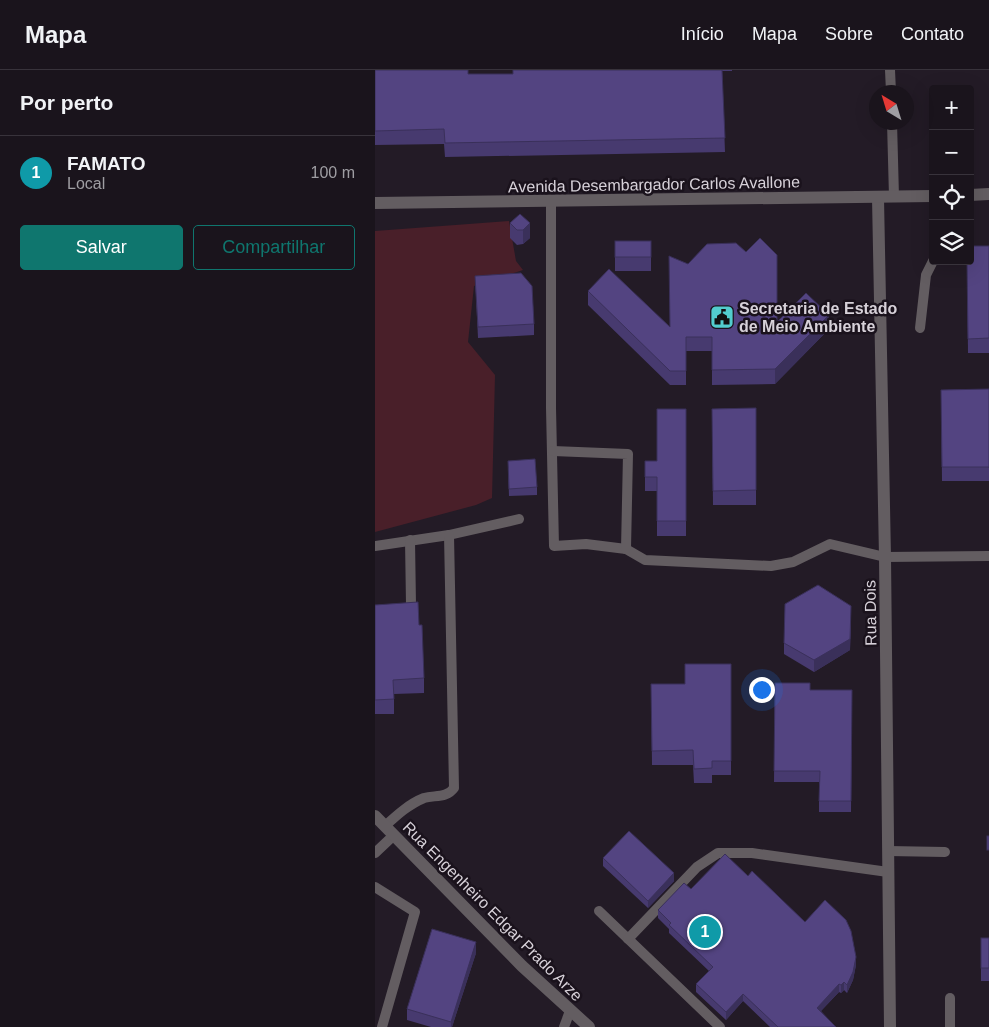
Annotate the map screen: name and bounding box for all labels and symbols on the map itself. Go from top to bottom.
north arrow [869,85,914,130]
street label: Avenida Desembargador Carlos Avallone [508,173,800,196]
place label: Secretaria de Estado de Meio Ambiente [739,300,898,335]
public building icon: Secretaria de Estado de Meio Ambiente [709,304,735,330]
street label: Rua Dois [861,580,880,646]
your location [749,677,775,703]
street label: Rua Engenheiro Edgar Prado Arze [400,818,586,1005]
pin: 1 [689,913,721,951]

